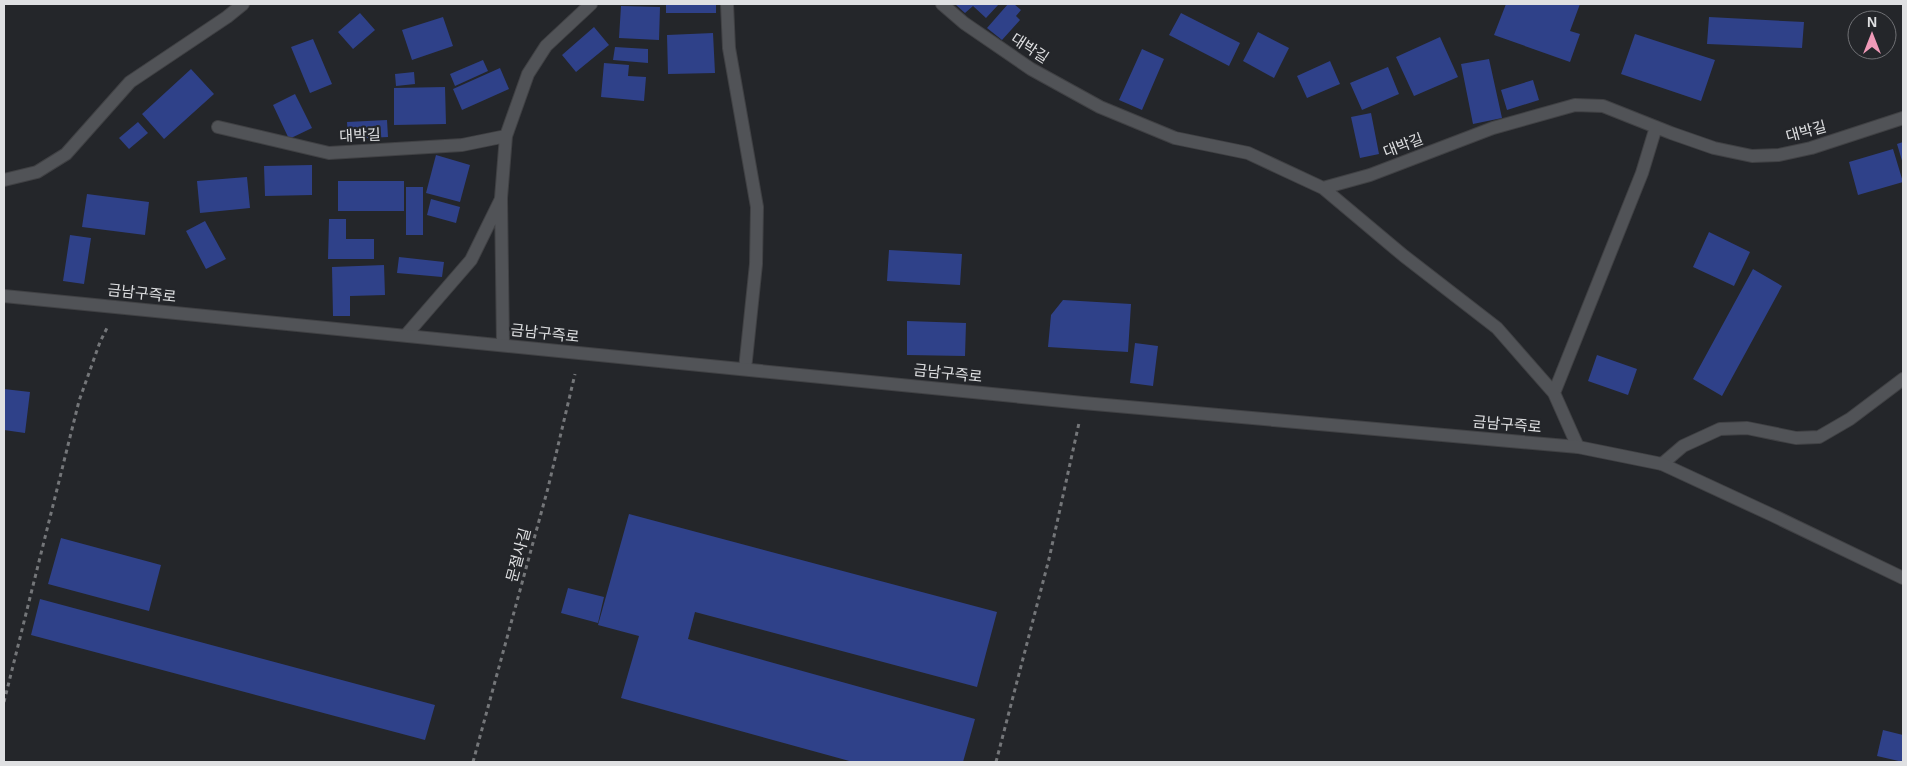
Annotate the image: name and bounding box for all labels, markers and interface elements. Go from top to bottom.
north arrow [1847,10,1897,60]
text: N [1867,14,1877,30]
street label: 대박길 [1008,30,1052,66]
street label: 대박길 [1784,117,1828,145]
street label: 대박길 [339,125,381,145]
street label: 대박길 [1381,130,1425,160]
street label: 금남구즉로 [107,281,177,305]
street label: 금남구즉로 [510,321,580,345]
street label: 금남구즉로 [913,361,983,385]
street label: 금남구즉로 [1472,413,1542,435]
street label: 문절사길 [503,526,533,584]

